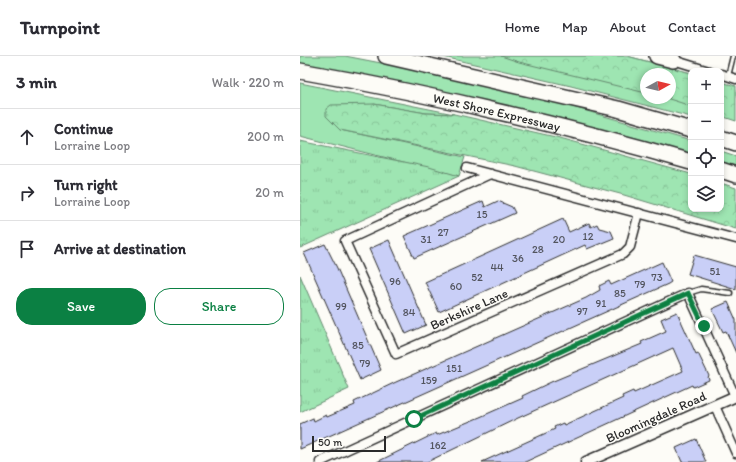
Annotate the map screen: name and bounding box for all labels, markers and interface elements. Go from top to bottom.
text: Turnpoint [20,16,100,39]
text: Home [505,19,540,36]
text: Map [562,19,588,36]
text: About [610,19,646,36]
text: Contact [668,19,716,36]
north arrow [640,68,676,104]
map controls [688,68,724,212]
button: + [688,68,724,104]
text: 3 min [16,72,57,92]
text: Walk · 220 m [212,75,284,90]
street label: West Shore Expressway [432,90,562,134]
button: − [688,104,724,140]
text: Continue [54,120,113,138]
icon: ahead [16,126,38,148]
text: 200 m [247,129,284,144]
text: Lorraine Loop [54,138,130,153]
button: locate [688,140,724,176]
text: Turn right [54,176,118,194]
button: layers [688,176,724,212]
icon: right [16,182,38,204]
text: 20 m [255,185,284,200]
text: Lorraine Loop [54,194,130,209]
house number: 15 [477,208,488,221]
house number: 27 [437,226,449,239]
house number: 12 [583,230,594,243]
house number: 31 [420,233,432,246]
house number: 20 [553,233,566,246]
icon: arrive [16,238,38,260]
text: Arrive at destination [54,240,186,258]
house number: 28 [532,243,544,256]
house number: 36 [512,252,524,265]
house number: 44 [490,261,504,274]
house number: 51 [710,265,720,278]
house number: 52 [471,271,483,284]
house number: 73 [651,271,663,284]
house number: 96 [389,275,401,288]
house number: 79 [634,278,646,291]
house number: 60 [450,280,463,293]
street label: Berkshire Lane [428,285,510,333]
house number: 85 [614,287,626,300]
button: Save [16,288,146,325]
button: Share [154,288,284,325]
house number: 91 [596,297,606,310]
house number: 99 [335,300,347,313]
house number: 97 [576,305,588,318]
house number: 84 [403,306,416,319]
route end [695,317,713,335]
house number: 85 [352,339,364,352]
house number: 79 [359,357,371,370]
house number: 151 [446,362,462,375]
house number: 159 [421,374,438,387]
street label: Bloomingdale Road [604,388,708,446]
route start [405,410,423,428]
scale bar [312,434,386,453]
text: 50 m [318,436,342,449]
house number: 162 [430,439,447,452]

